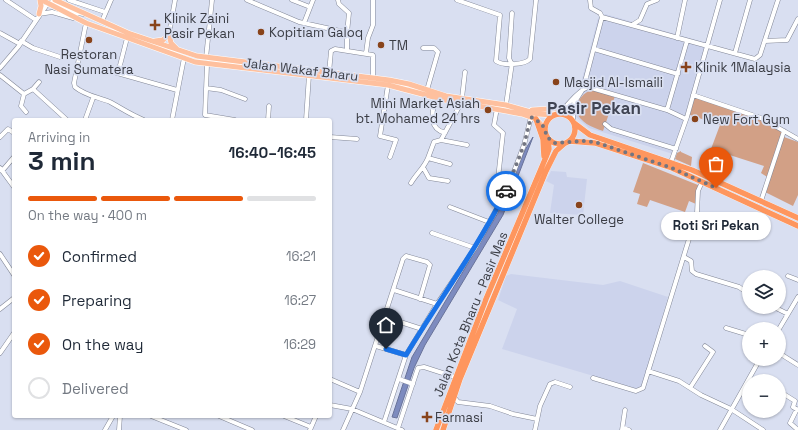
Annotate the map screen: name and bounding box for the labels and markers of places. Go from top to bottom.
place label: Klinik Zaini Pasir Pekan [164,10,235,42]
marker: Klinik Zaini Pasir Pekan [149,19,161,31]
place label: Kopitiam Galoq [269,24,363,41]
marker: Kopitiam Galoq [256,27,266,37]
marker: Restoran Nasi Sumatera [84,35,94,45]
place label: TM [389,37,408,54]
marker: TM [376,40,386,50]
place label: Restoran Nasi Sumatera [44,46,134,78]
place label: Klinik 1Malaysia [695,59,791,76]
marker: Klinik 1Malaysia [680,61,692,73]
place label: Masjid Al-Ismaili [564,74,663,91]
marker: Masjid Al-Ismaili [551,77,561,87]
place label: Mini Market Asiah bt. Mohamed 24 hrs [356,95,480,127]
marker: Mini Market Asiah bt. Mohamed 24 hrs [483,105,493,115]
place label: New Fort Gym [703,111,790,128]
marker: New Fort Gym [690,114,700,124]
pin [699,147,733,188]
marker: Walter College [574,200,584,210]
place label: Walter College [534,211,624,228]
callout: Roti Sri Pekan [661,212,771,240]
pin [369,308,403,349]
place label: Farmasi [435,409,483,426]
marker: Farmasi [422,412,432,422]

